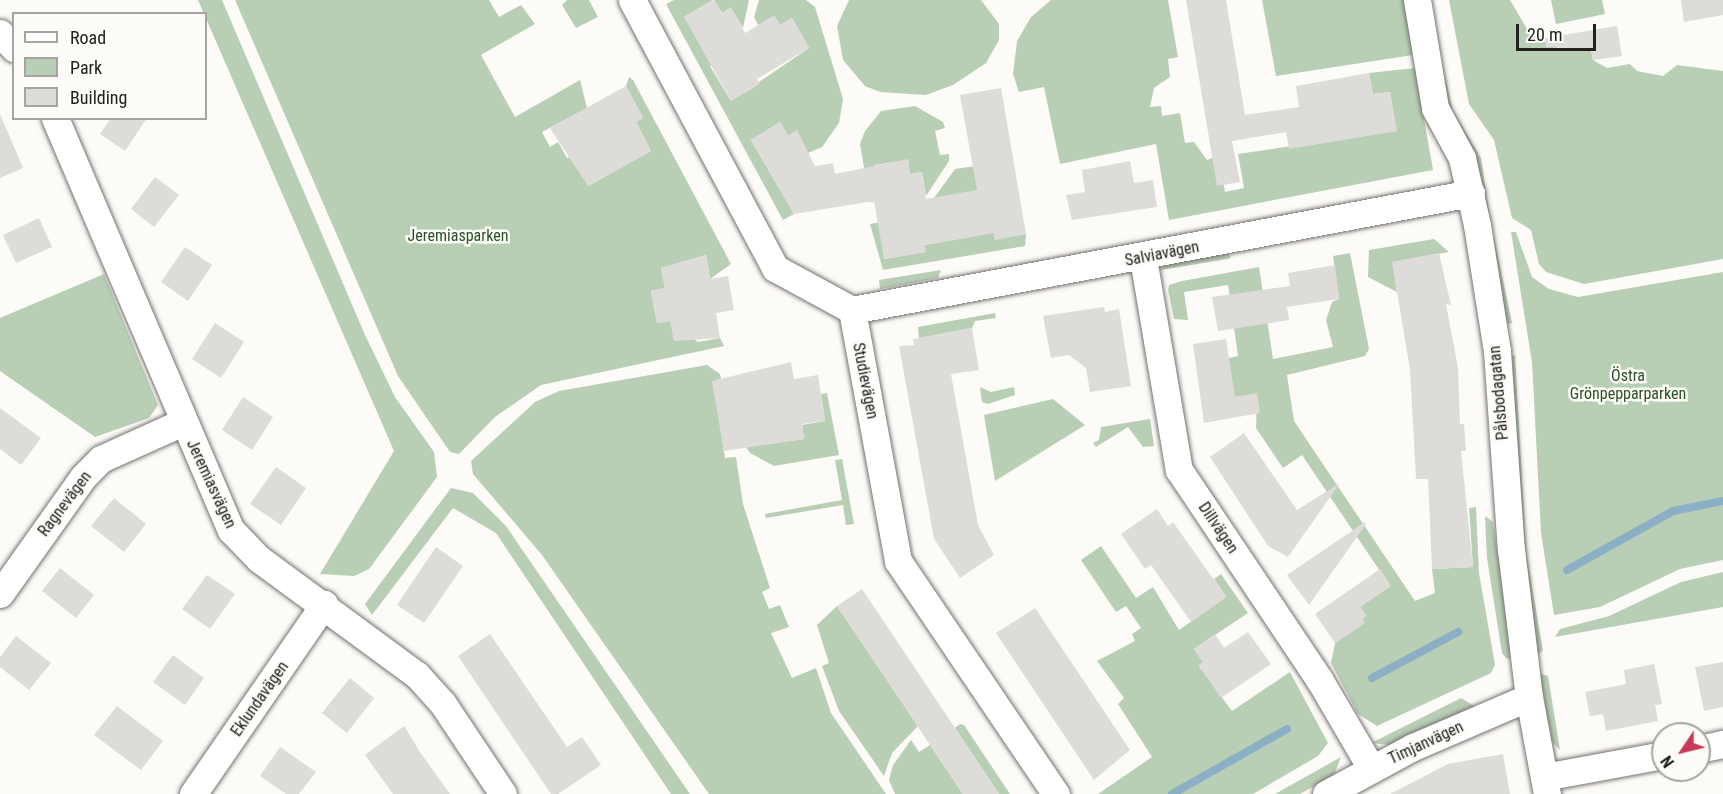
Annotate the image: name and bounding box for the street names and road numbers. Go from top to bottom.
street label: Salviavägen [1123,237,1201,271]
street label: Studievägen [848,341,882,421]
street label: Pålsbodagatan [1485,345,1513,441]
street label: Jeremiasvägen [182,437,240,531]
street label: Ragnevägen [34,468,96,540]
street label: Dillvägen [1194,499,1242,557]
street label: Eklundavägen [227,658,293,740]
street label: Timjanvägen [1385,717,1467,769]

